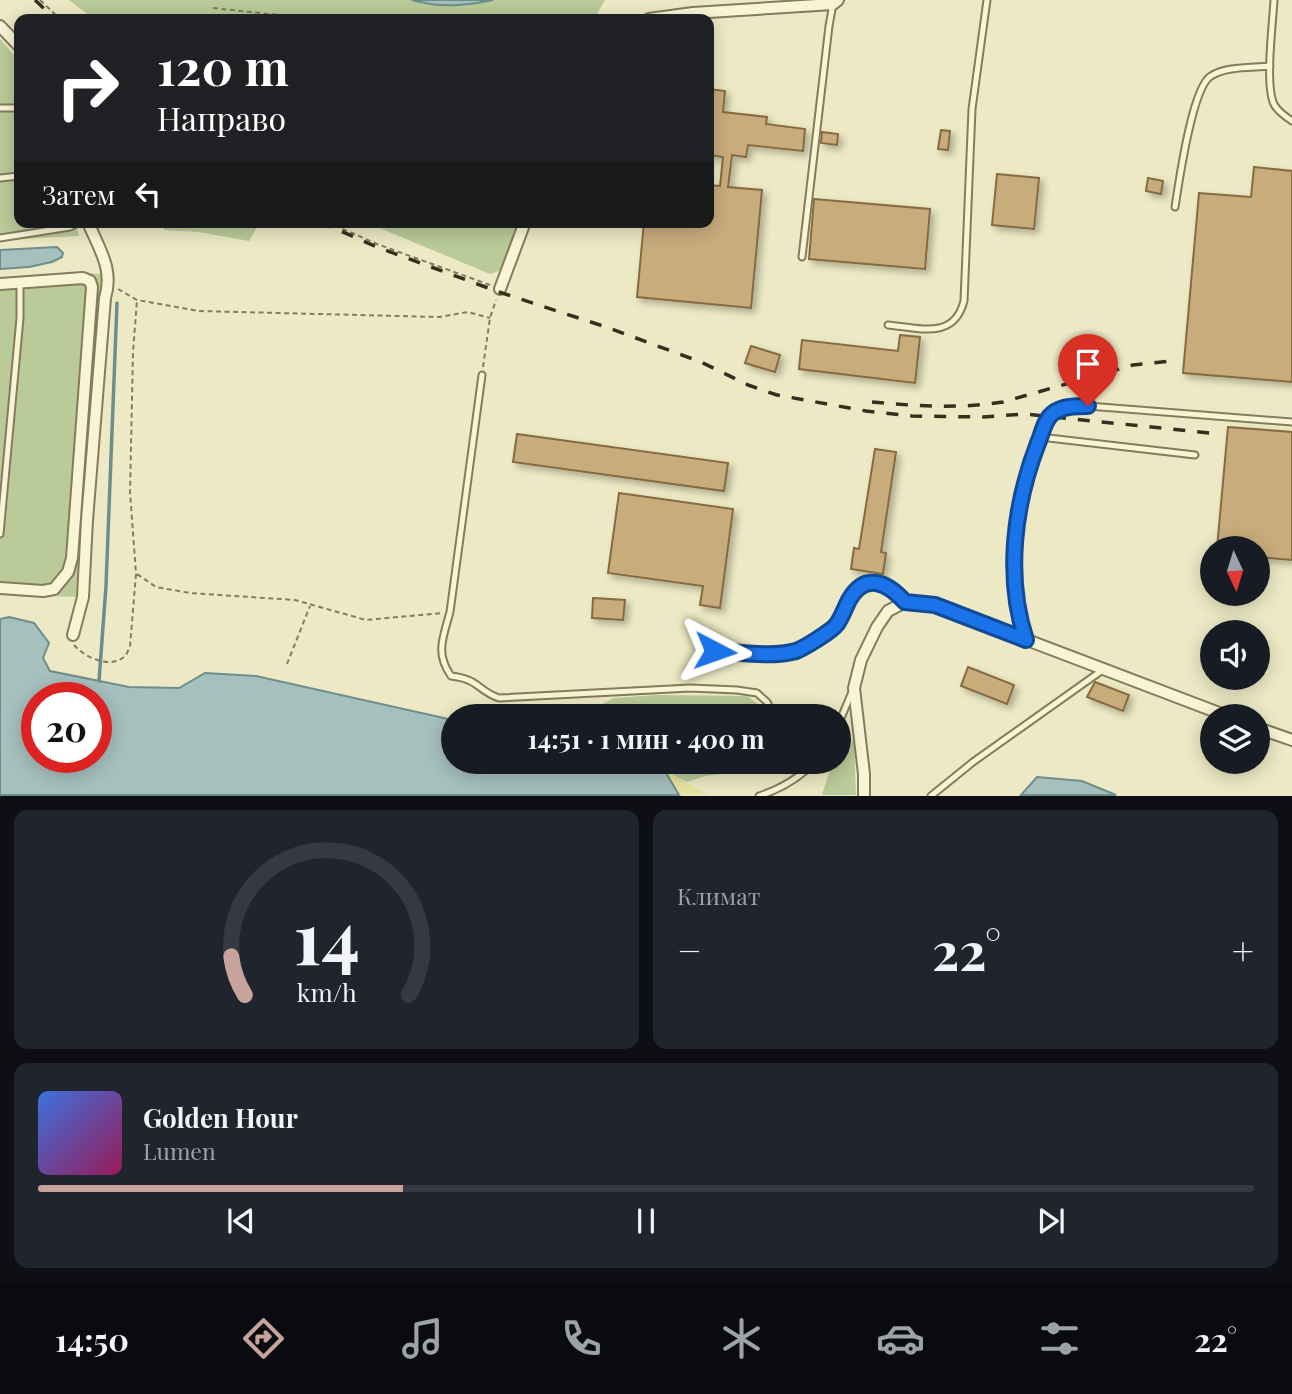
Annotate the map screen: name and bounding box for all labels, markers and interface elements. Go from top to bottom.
text: 120 m [157,33,289,98]
icon: right [42,42,133,133]
text: Направо [157,96,286,139]
icon: left [129,175,167,213]
text: Затем [42,177,115,212]
pin [1058,334,1118,406]
icon: arrive [1069,345,1107,383]
north arrow [1200,536,1270,606]
map controls [1200,536,1270,774]
position arrow [678,614,752,688]
button: sound [1200,620,1270,690]
speed limit sign: 20 [21,682,112,773]
button: layers [1200,704,1270,774]
text: 14:51 · 1 мин · 400 m [528,721,765,756]
text: Климат [677,880,760,911]
text: 14 [293,887,360,984]
text: 22° [932,915,1001,984]
text: − [677,924,702,975]
text: + [1232,924,1254,975]
text: km/h [297,975,357,1008]
text: Golden Hour [143,1100,298,1135]
text: Lumen [143,1135,216,1166]
icon: previous [222,1202,260,1240]
icon: pause [627,1202,665,1240]
icon: next [1032,1202,1070,1240]
icon: directions [239,1314,288,1363]
icon: music [398,1314,447,1363]
icon: phone [557,1314,606,1363]
icon: climate [717,1314,766,1363]
icon: car [876,1314,925,1363]
icon: filters [1035,1314,1084,1363]
text: 14:50 [55,1317,129,1360]
text: 22° [1194,1317,1237,1360]

